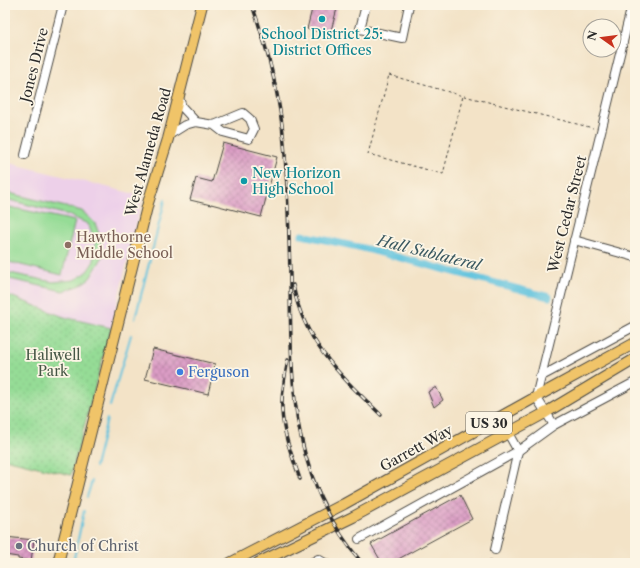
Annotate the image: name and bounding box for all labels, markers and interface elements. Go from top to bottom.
marker: School District 25: District Offices [317,14,327,24]
north arrow [582,18,622,58]
place label: School District 25: District Offices [261,25,383,59]
street label: Jones Drive [16,26,52,106]
text: N [584,29,600,42]
street label: West Alameda Road [121,85,175,219]
street label: West Cedar Street [543,153,590,275]
place label: New Horizon High School [252,164,341,198]
marker: New Horizon High School [239,176,249,186]
place label: Hawthorne Middle School [76,228,173,262]
water label: Hall Sublateral [374,230,485,275]
marker: Hawthorne Middle School [63,240,73,250]
park label: Haliwell Park [26,346,80,380]
place label: Ferguson [188,363,250,381]
marker: Ferguson [175,367,185,377]
road number: US 30 [466,412,512,434]
street label: Garrett Way [377,421,456,475]
place label: Church of Christ [27,537,139,555]
marker: Church of Christ [14,541,24,551]

